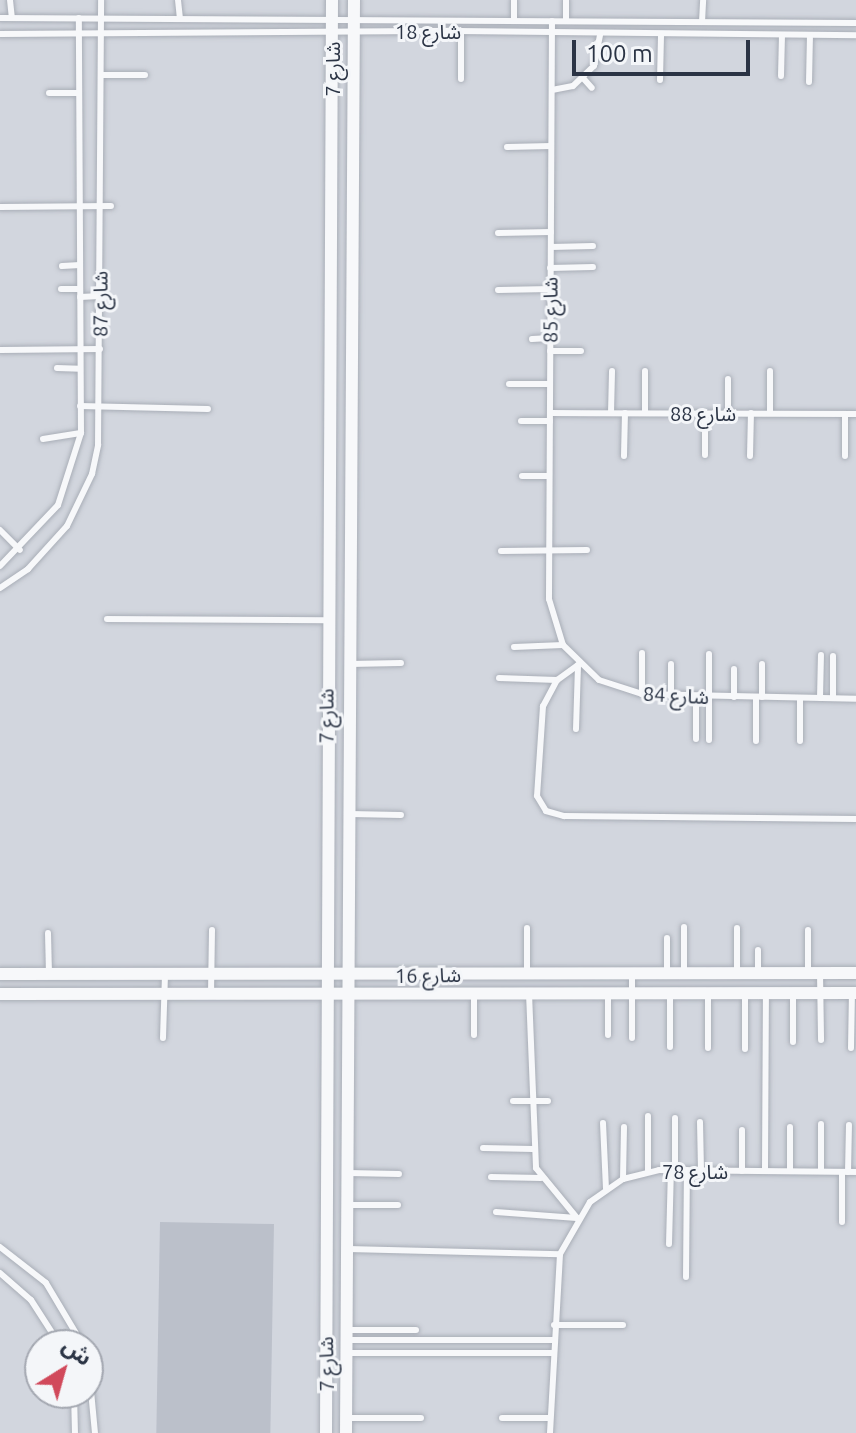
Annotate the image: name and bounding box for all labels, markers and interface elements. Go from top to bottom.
street label: شارع 18 [395,19,461,43]
scale bar [576,24,754,74]
text: 100 m [586,40,653,67]
street label: شارع 7 [320,42,344,96]
street label: شارع 87 [88,271,112,337]
street label: شارع 85 [538,277,562,343]
street label: شارع 88 [670,401,736,425]
street label: شارع 84 [642,681,710,709]
street label: شارع 7 [314,689,338,743]
street label: شارع 16 [395,962,461,988]
street label: شارع 78 [662,1159,728,1183]
north arrow [24,1329,104,1409]
text: ش [58,1332,97,1370]
street label: شارع 7 [314,1336,338,1392]

